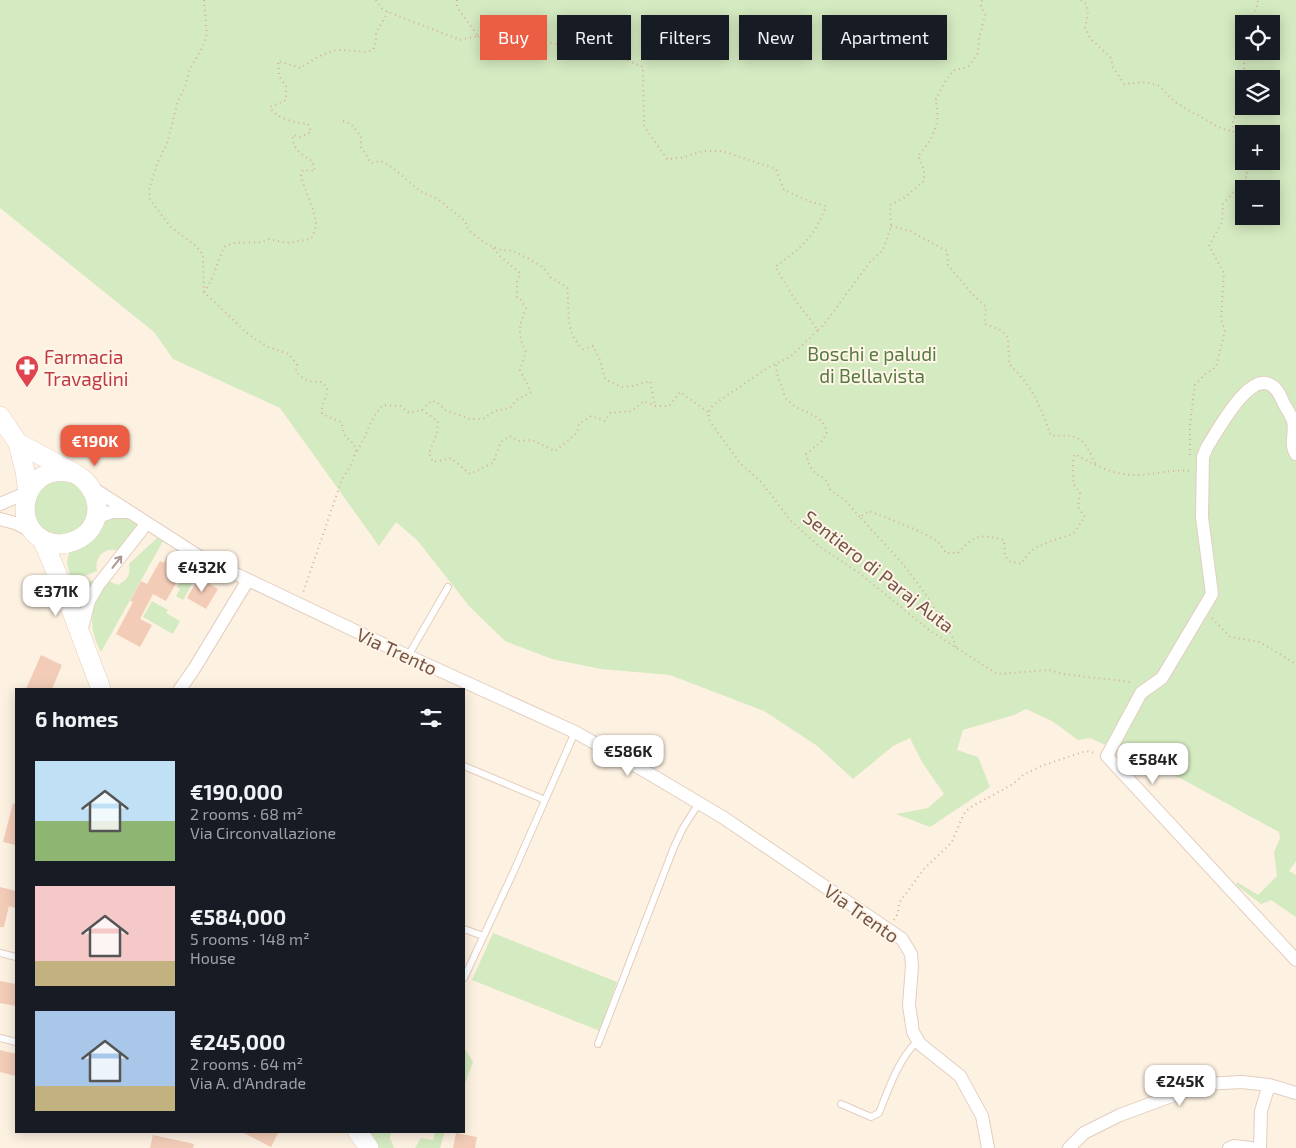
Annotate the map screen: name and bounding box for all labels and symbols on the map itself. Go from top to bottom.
park label: Boschi e paludi di Bellavista [807,342,937,387]
place label: Farmacia Travaglini [44,345,128,390]
pharmacy icon: Farmacia Travaglini [14,354,40,388]
pin: €190K [60,424,130,467]
street label: Sentiero di Paraj Auta [799,505,959,637]
pin: €432K [167,550,237,593]
one-way arrow [112,556,123,569]
pin: €371K [21,574,91,617]
street label: Via Trento [353,622,441,680]
pin: €586K [593,734,663,777]
pin: €584K [1118,742,1188,785]
street label: Via Trento [820,879,904,947]
pin: €245K [1145,1064,1215,1107]

